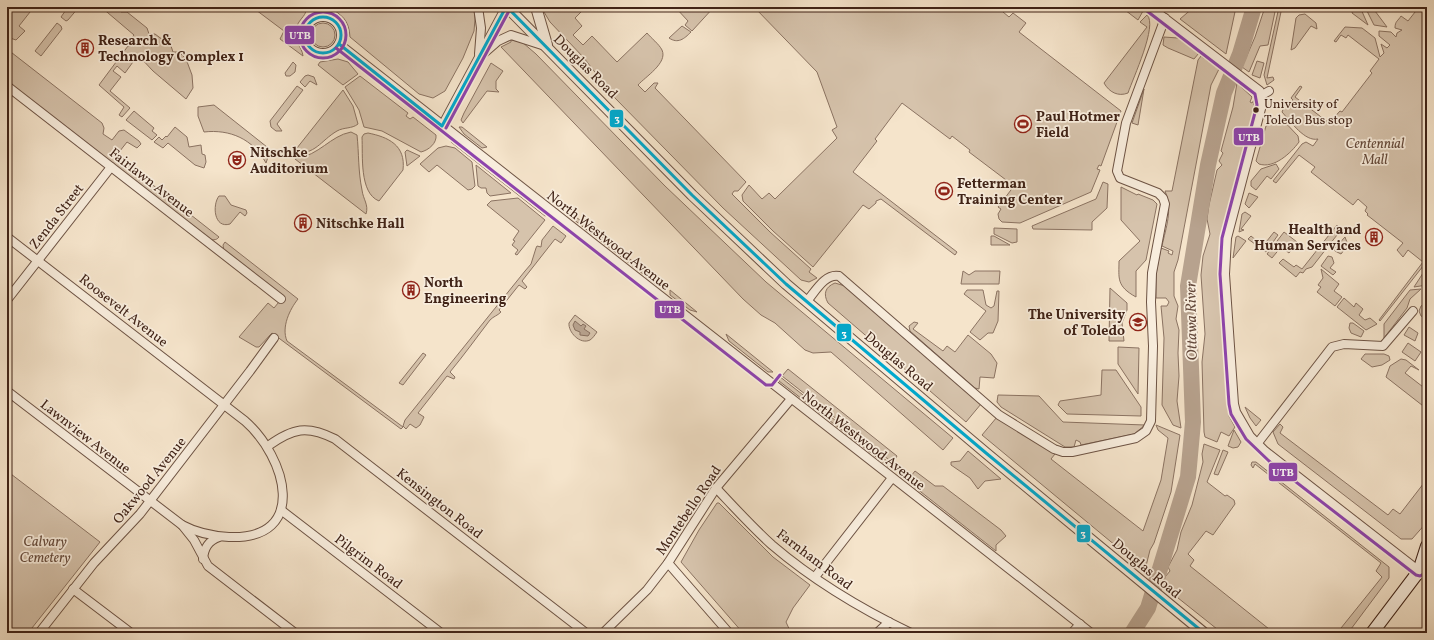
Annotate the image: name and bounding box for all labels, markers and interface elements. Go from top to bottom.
line badge: UTB [284,25,315,45]
text: UTB [289,29,311,44]
street label: Douglas Road [548,31,622,104]
place label: Research & Technology Complex 1 [98,32,244,67]
building icon: Research & Technology Complex 1 [75,38,95,58]
place label: University of Toledo Bus stop [1264,96,1352,130]
marker: University of Toledo Bus stop [1251,105,1261,115]
place label: Paul Hotmer Field [1036,108,1120,143]
line badge: 3 [609,109,624,128]
text: 3 [614,112,620,127]
sports icon: Paul Hotmer Field [1013,114,1033,134]
line badge: UTB [1233,127,1264,146]
text: UTB [1238,131,1260,146]
park label: Centennial Mall [1346,135,1405,170]
street label: Fairlawn Avenue [105,144,198,223]
place label: Nitschke Auditorium [250,144,329,179]
theatre icon: Nitschke Auditorium [227,150,247,170]
place label: Fetterman Training Center [957,175,1063,210]
street label: Zenda Street [26,180,89,254]
sports icon: Fetterman Training Center [934,181,954,201]
street label: North Westwood Avenue [542,187,674,296]
building icon: Nitschke Hall [293,213,313,233]
place label: Nitschke Hall [316,215,405,234]
place label: Health and Human Services [1254,221,1361,256]
building icon: Health and Human Services [1364,227,1384,247]
street label: Roosevelt Avenue [75,270,172,352]
place label: North Engineering [424,274,507,309]
building icon: North Engineering [401,280,421,300]
water label: Ottawa River [1181,281,1204,361]
line badge: UTB [654,300,685,319]
text: UTB [659,303,681,318]
place label: The University of Toledo [1028,306,1125,341]
school or university icon: The University of Toledo [1128,312,1148,332]
line badge: 3 [836,323,852,342]
text: 3 [841,327,847,342]
street label: Douglas Road [860,328,937,397]
street label: North Westwood Avenue [797,387,929,496]
street label: Lawnview Avenue [36,396,135,479]
street label: Oakwood Avenue [109,433,191,528]
street label: Montebello Road [652,462,726,559]
line badge: UTB [1268,462,1298,482]
street label: Kensington Road [392,464,486,544]
text: UTB [1272,466,1294,481]
line badge: 3 [1076,524,1091,543]
street label: Farnham Road [772,525,856,595]
text: 3 [1080,527,1086,542]
street label: Pilgrim Road [330,530,406,594]
park label: Calvary Cemetery [19,533,71,568]
street label: Douglas Road [1108,535,1185,604]

